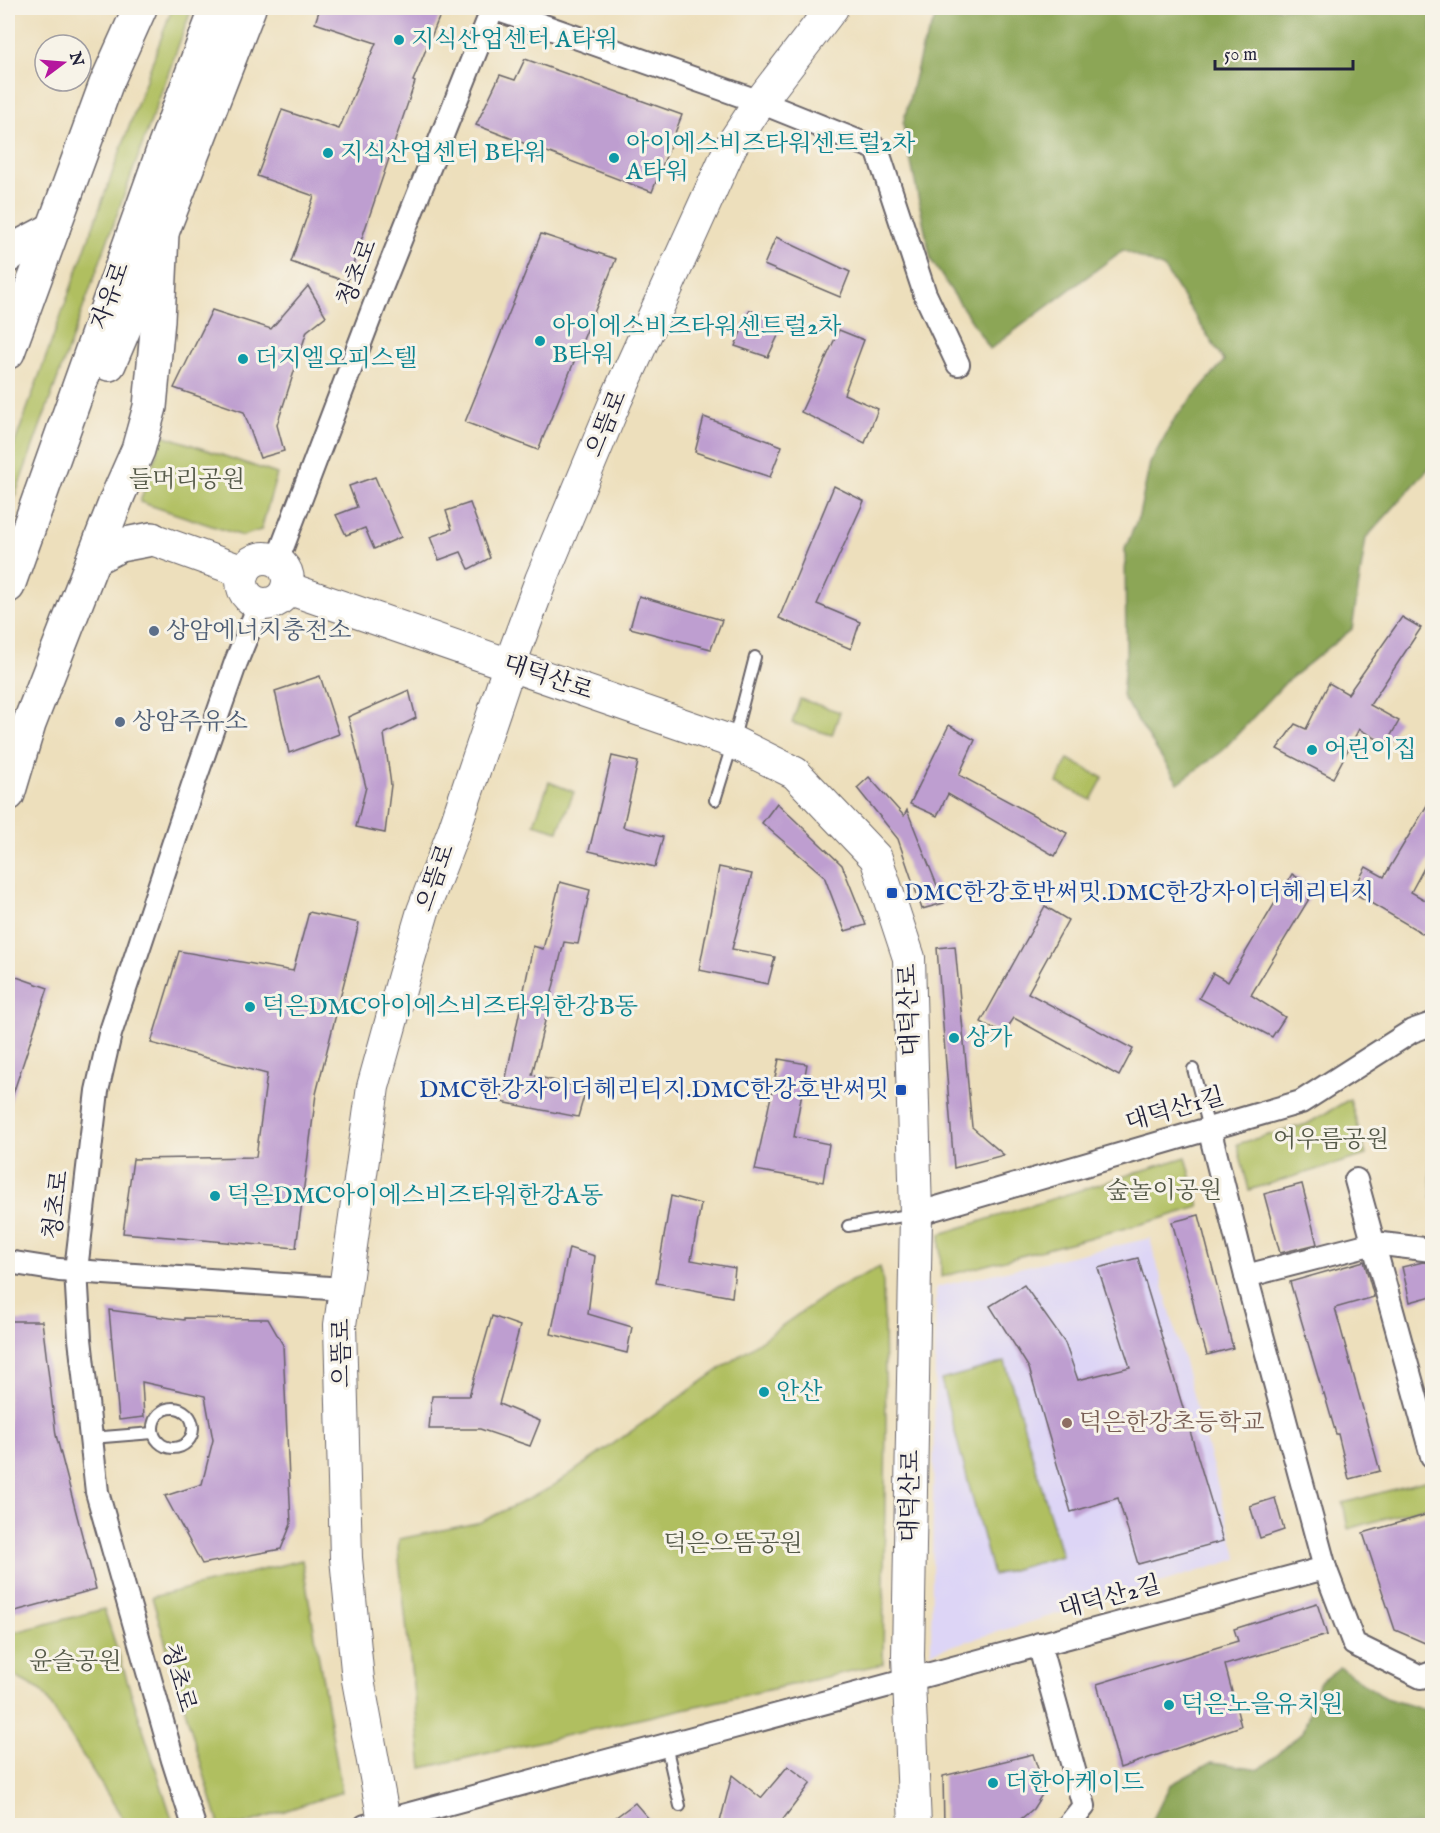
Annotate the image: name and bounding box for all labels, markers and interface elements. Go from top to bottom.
place label: 지식산업센터 A타워 [411,25,618,56]
north arrow [33,33,93,93]
marker: 지식산업센터 A타워 [392,33,406,47]
scale bar [1215,33,1353,71]
text: 50 m [1224,44,1257,67]
text: N [64,49,87,69]
place label: 아이에스비즈타워센트럴2차 A타워 [625,129,915,188]
place label: 지식산업센터 B타워 [340,138,547,169]
marker: 지식산업센터 B타워 [321,146,335,160]
marker: 아이에스비즈타워센트럴2차 A타워 [607,151,621,165]
street label: 청초로 [331,235,385,311]
street label: 자유로 [85,258,137,334]
place label: 아이에스비즈타워센트럴2차 B타워 [552,312,841,371]
marker: 아이에스비즈타워센트럴2차 B타워 [533,334,547,348]
place label: 더지엘오피스텔 [255,344,417,375]
marker: 더지엘오피스텔 [236,352,250,366]
street label: 으뜸로 [579,386,635,462]
park label: 들머리공원 [129,465,245,496]
place label: 상암에너지충전소 [166,616,351,647]
marker: 상암에너지충전소 [147,624,161,638]
street label: 대덕산로 [499,648,597,708]
place label: 상암주유소 [132,707,248,738]
marker: 상암주유소 [113,715,127,729]
place label: 어린이집 [1324,735,1417,766]
marker: 어린이집 [1305,743,1319,757]
street label: 으뜸로 [410,840,462,916]
place label: DMC한강호반써밋.DMC한강자이더헤리티지 [904,878,1374,909]
marker: DMC한강호반써밋.DMC한강자이더헤리티지 [885,886,899,900]
street label: 대덕산로 [893,963,927,1057]
place label: 덕은DMC아이에스비즈타워한강B동 [262,992,638,1023]
marker: 덕은DMC아이에스비즈타워한강B동 [243,1000,257,1014]
place label: 상가 [966,1023,1012,1054]
marker: 상가 [947,1031,961,1045]
place label: DMC한강자이더헤리티지.DMC한강호반써밋 [419,1075,889,1106]
street label: 대덕산1길 [1122,1081,1228,1139]
marker: DMC한강자이더헤리티지.DMC한강호반써밋 [894,1083,908,1097]
park label: 어우름공원 [1273,1125,1389,1156]
street label: 청초로 [37,1169,77,1241]
park label: 숲놀이공원 [1106,1176,1222,1207]
place label: 덕은DMC아이에스비즈타워한강A동 [227,1181,603,1212]
marker: 덕은DMC아이에스비즈타워한강A동 [208,1189,222,1203]
street label: 으뜸로 [327,1318,358,1388]
place label: 안산 [776,1377,823,1408]
marker: 안산 [757,1385,771,1399]
place label: 덕은한강초등학교 [1079,1408,1264,1439]
marker: 덕은한강초등학교 [1060,1416,1074,1430]
street label: 대덕산로 [895,1449,927,1543]
park label: 덕은으뜸공원 [663,1529,803,1560]
street label: 대덕산2길 [1056,1570,1164,1626]
street label: 청초로 [154,1640,202,1716]
park label: 윤슬공원 [29,1647,121,1678]
place label: 덕은노을유치원 [1181,1690,1343,1721]
marker: 덕은노을유치원 [1162,1698,1176,1712]
place label: 더한아케이드 [1005,1768,1144,1799]
marker: 더한아케이드 [986,1776,1000,1790]

